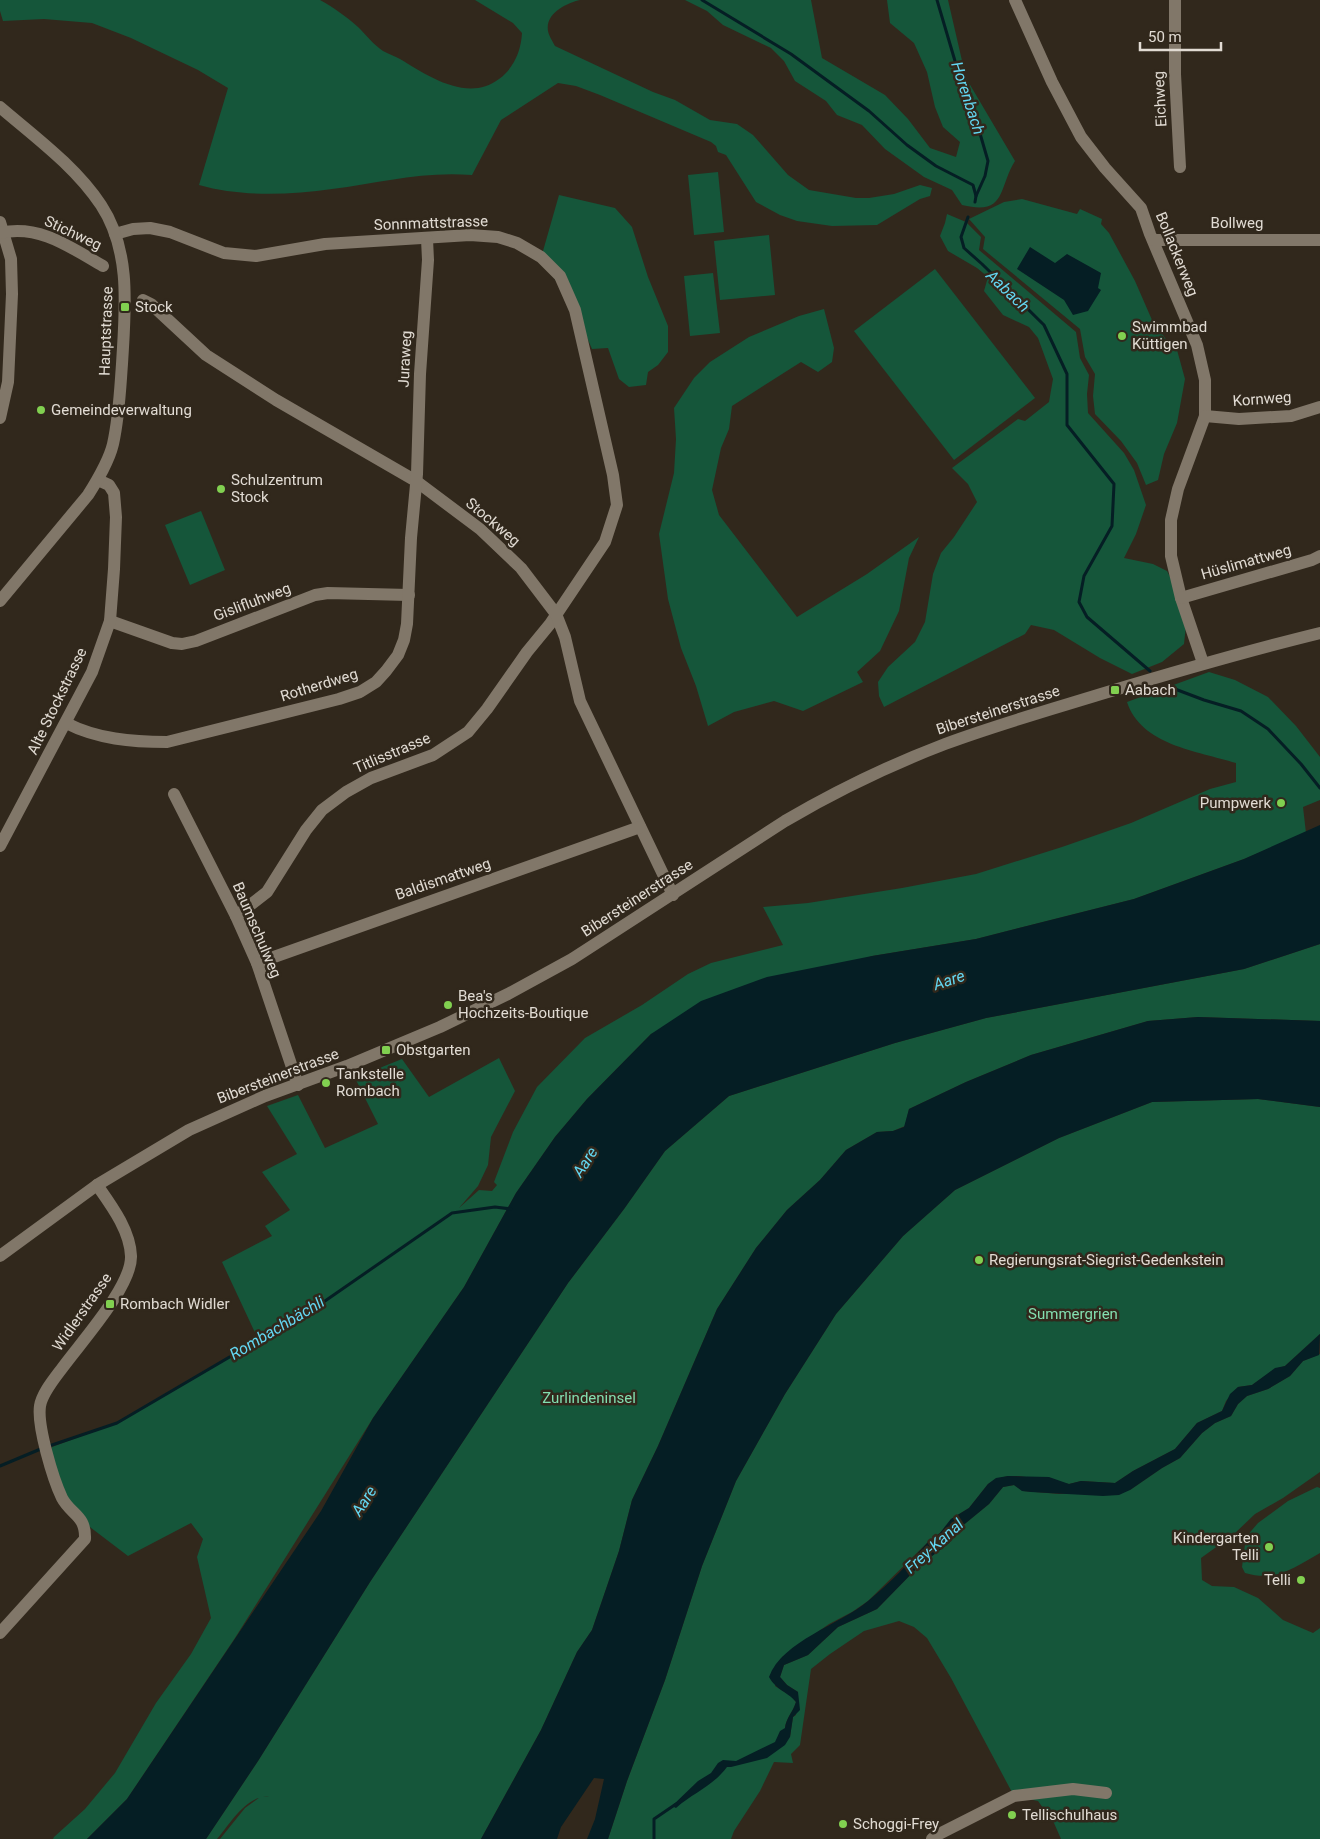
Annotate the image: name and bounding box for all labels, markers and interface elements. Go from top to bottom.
scale bar [1140,20,1221,52]
text: 50 m [1148,28,1182,46]
water label: Horenbach [947,59,989,137]
street label: Eichweg [1150,71,1170,127]
street label: Bollackerweg [1152,209,1202,299]
street label: Stichweg [41,212,105,254]
street label: Sonnmattstrasse [374,212,488,234]
street label: Bollweg [1211,214,1263,232]
water label: Aabach [982,265,1033,316]
street label: Hauptstrasse [95,286,117,376]
place label: Stock [135,298,173,316]
marker: Stock [119,301,131,313]
place label: Swimmbad Küttigen [1132,318,1207,353]
street label: Juraweg [395,330,415,388]
marker: Swimmbad Küttigen [1116,330,1128,342]
street label: Kornweg [1232,388,1292,410]
place label: Gemeindeverwaltung [51,401,192,419]
marker: Gemeindeverwaltung [35,404,47,416]
place label: Schulzentrum Stock [231,471,323,506]
marker: Schulzentrum Stock [215,483,227,495]
street label: Stockweg [462,494,524,550]
street label: Hüslimattweg [1199,541,1293,583]
street label: Gislifluhweg [211,579,293,625]
street label: Alte Stockstrasse [23,645,91,757]
street label: Rotherdweg [278,665,360,705]
street label: Bibersteinerstrasse [934,681,1062,739]
place label: Aabach [1125,681,1176,699]
marker: Aabach [1109,684,1121,696]
street label: Titlisstrasse [351,729,433,777]
place label: Pumpwerk [1200,794,1271,812]
marker: Pumpwerk [1275,797,1287,809]
street label: Baldismattweg [393,854,493,904]
street label: Bibersteinerstrasse [578,855,696,941]
street label: Baumschulweg [229,879,285,981]
water label: Aare [930,966,967,994]
place label: Bea's Hochzeits-Boutique [458,987,589,1022]
marker: Bea's Hochzeits-Boutique [442,999,454,1011]
place label: Obstgarten [396,1041,471,1059]
street label: Bibersteinerstrasse [215,1044,342,1108]
marker: Obstgarten [380,1044,392,1056]
place label: Tankstelle Rombach [336,1065,404,1100]
marker: Tankstelle Rombach [320,1077,332,1089]
water label: Aare [568,1143,602,1181]
place label: Regierungsrat-Siegrist-Gedenkstein [989,1251,1224,1269]
marker: Regierungsrat-Siegrist-Gedenkstein [973,1254,985,1266]
street label: Widlerstrasse [48,1269,116,1354]
water label: Rombachbächli [226,1292,328,1364]
place label: Rombach Widler [120,1295,229,1313]
marker: Rombach Widler [104,1298,116,1310]
park label: Summergrien [1028,1305,1118,1323]
park label: Zurlindeninsel [542,1389,636,1407]
water label: Aare [347,1482,381,1520]
water label: Frey-Kanal [901,1515,967,1577]
place label: Kindergarten Telli [1173,1529,1259,1564]
marker: Kindergarten Telli [1263,1541,1275,1553]
place label: Telli [1264,1571,1291,1589]
marker: Telli [1295,1574,1307,1586]
place label: Tellischulhaus [1022,1806,1117,1824]
marker: Tellischulhaus [1006,1809,1018,1821]
place label: Schoggi-Frey [853,1815,939,1833]
marker: Schoggi-Frey [837,1818,849,1830]

